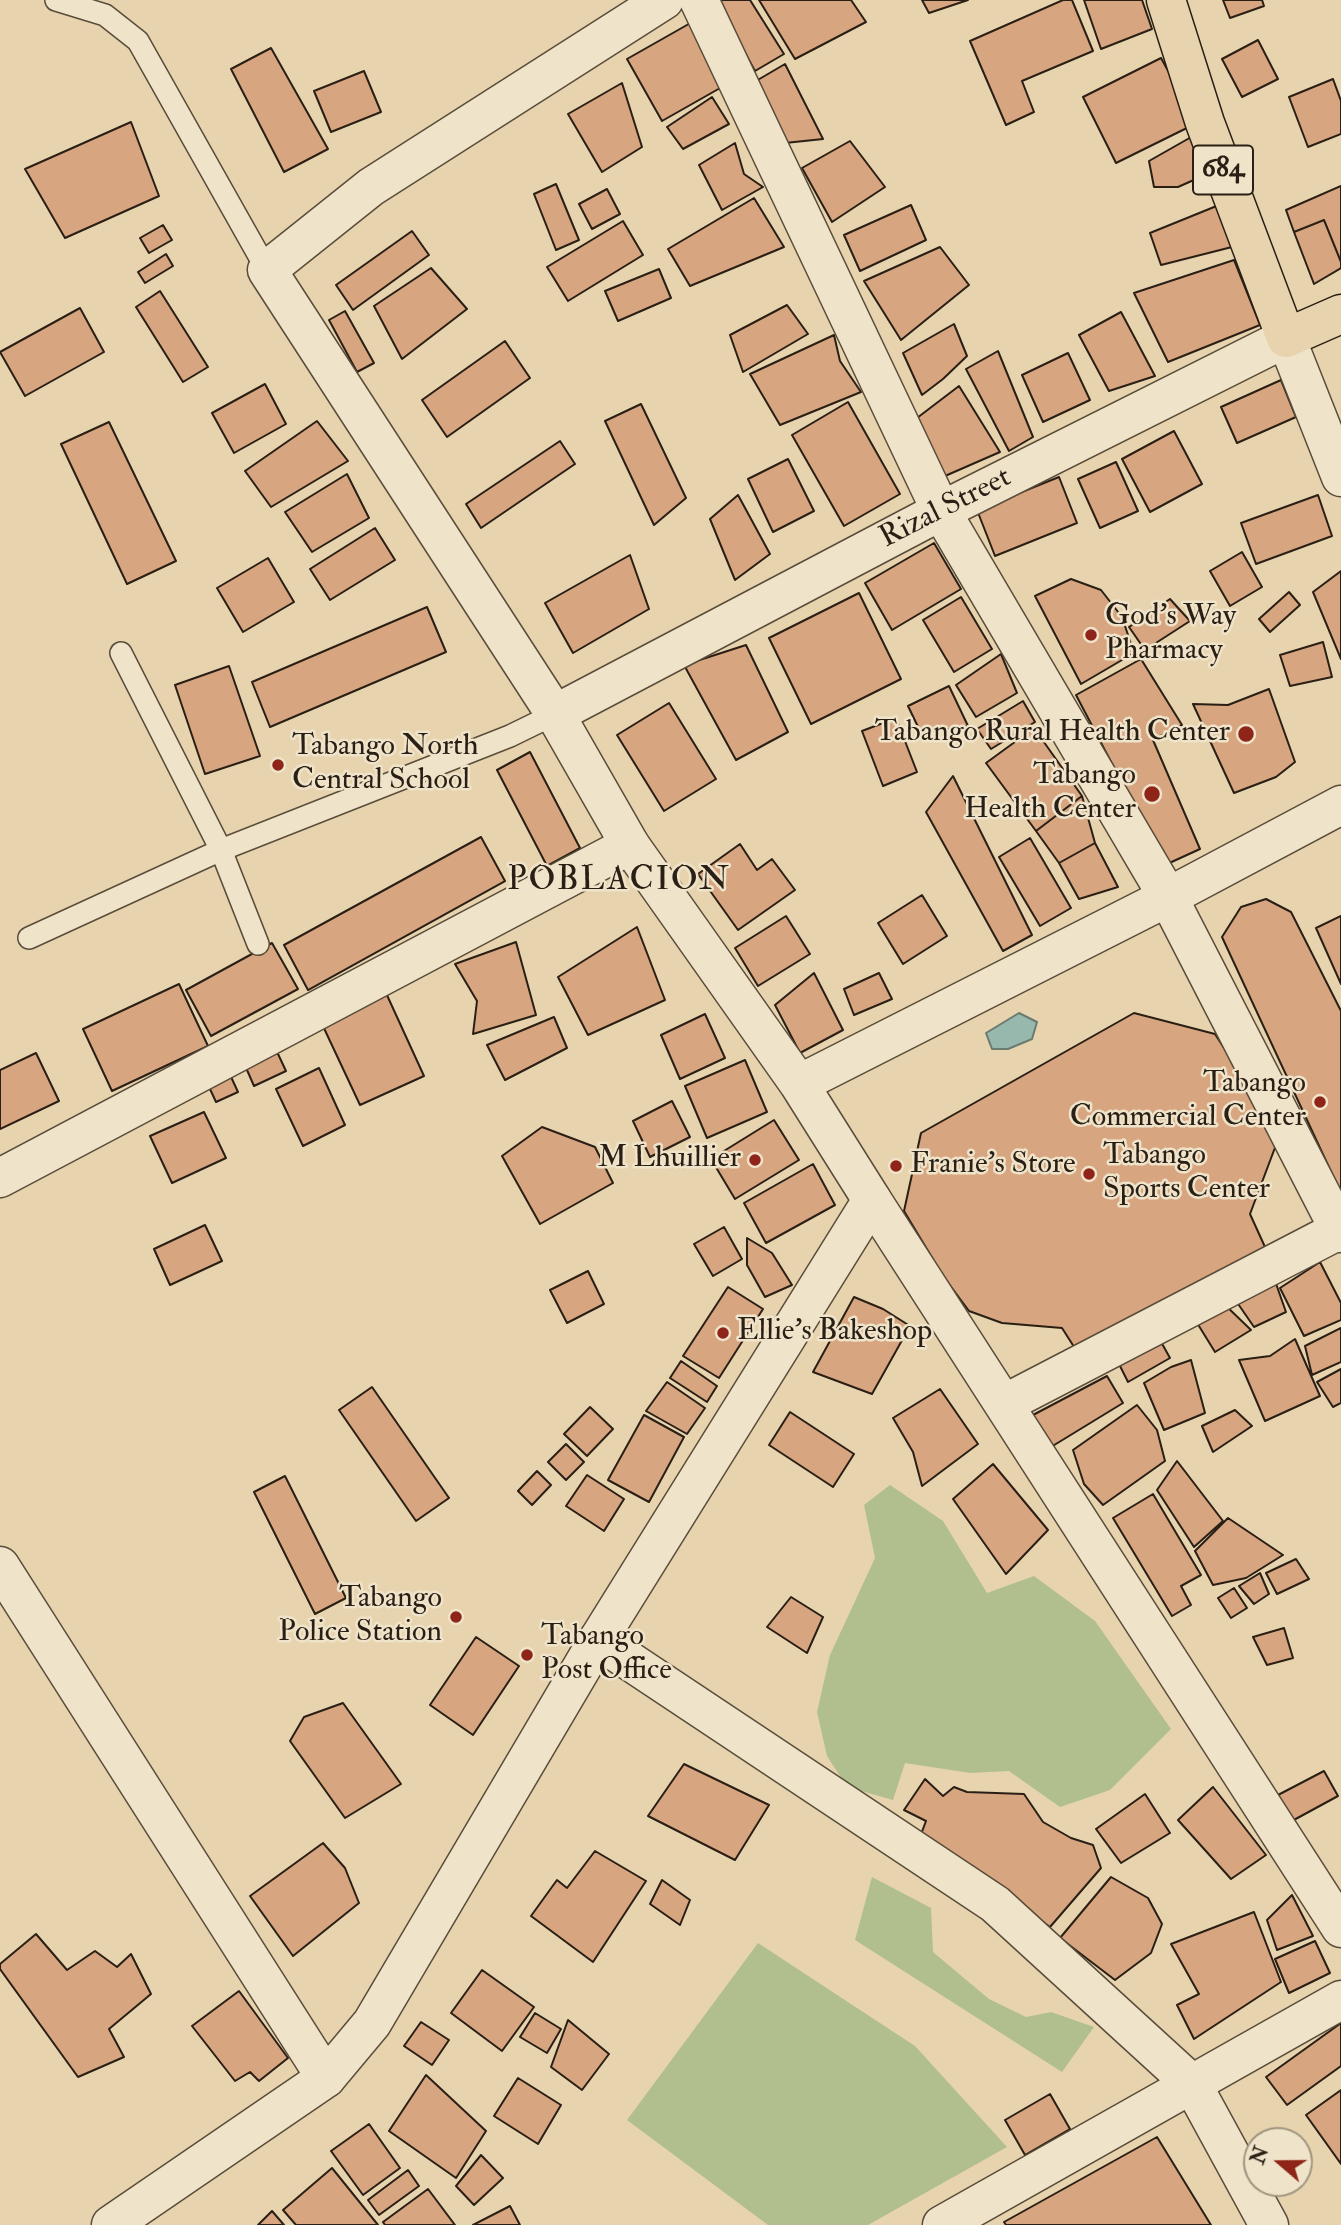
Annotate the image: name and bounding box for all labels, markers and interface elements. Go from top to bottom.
road number: 684 [1193,146,1253,194]
street label: Rizal Street [874,461,1018,557]
place label: God's Way Pharmacy [1105,600,1236,670]
marker: God's Way Pharmacy [1083,627,1099,643]
place label: Tabango Rural Health Center [875,716,1230,752]
marker: Tabango Rural Health Center [1236,724,1256,744]
place label: Tabango North Central School [292,730,479,800]
marker: Tabango North Central School [270,757,286,773]
place label: Tabango Health Center [964,759,1136,830]
marker: Tabango Health Center [1142,784,1162,804]
district label: POBLACION [508,862,730,902]
place label: Tabango Commercial Center [1070,1067,1306,1138]
marker: Tabango Commercial Center [1312,1094,1328,1110]
place label: Tabango Sports Center [1103,1139,1270,1210]
place label: M Lhuillier [598,1142,741,1178]
place label: Franie's Store [910,1148,1076,1184]
marker: M Lhuillier [747,1152,763,1168]
marker: Franie's Store [888,1158,904,1174]
marker: Tabango Sports Center [1081,1166,1097,1182]
place label: Ellie's Bakeshop [737,1315,932,1351]
marker: Ellie's Bakeshop [715,1325,731,1341]
place label: Tabango Police Station [278,1582,442,1652]
marker: Tabango Police Station [448,1609,464,1625]
place label: Tabango Post Office [541,1620,672,1690]
marker: Tabango Post Office [519,1647,535,1663]
north arrow [1243,2127,1313,2197]
text: N [1246,2143,1274,2168]

